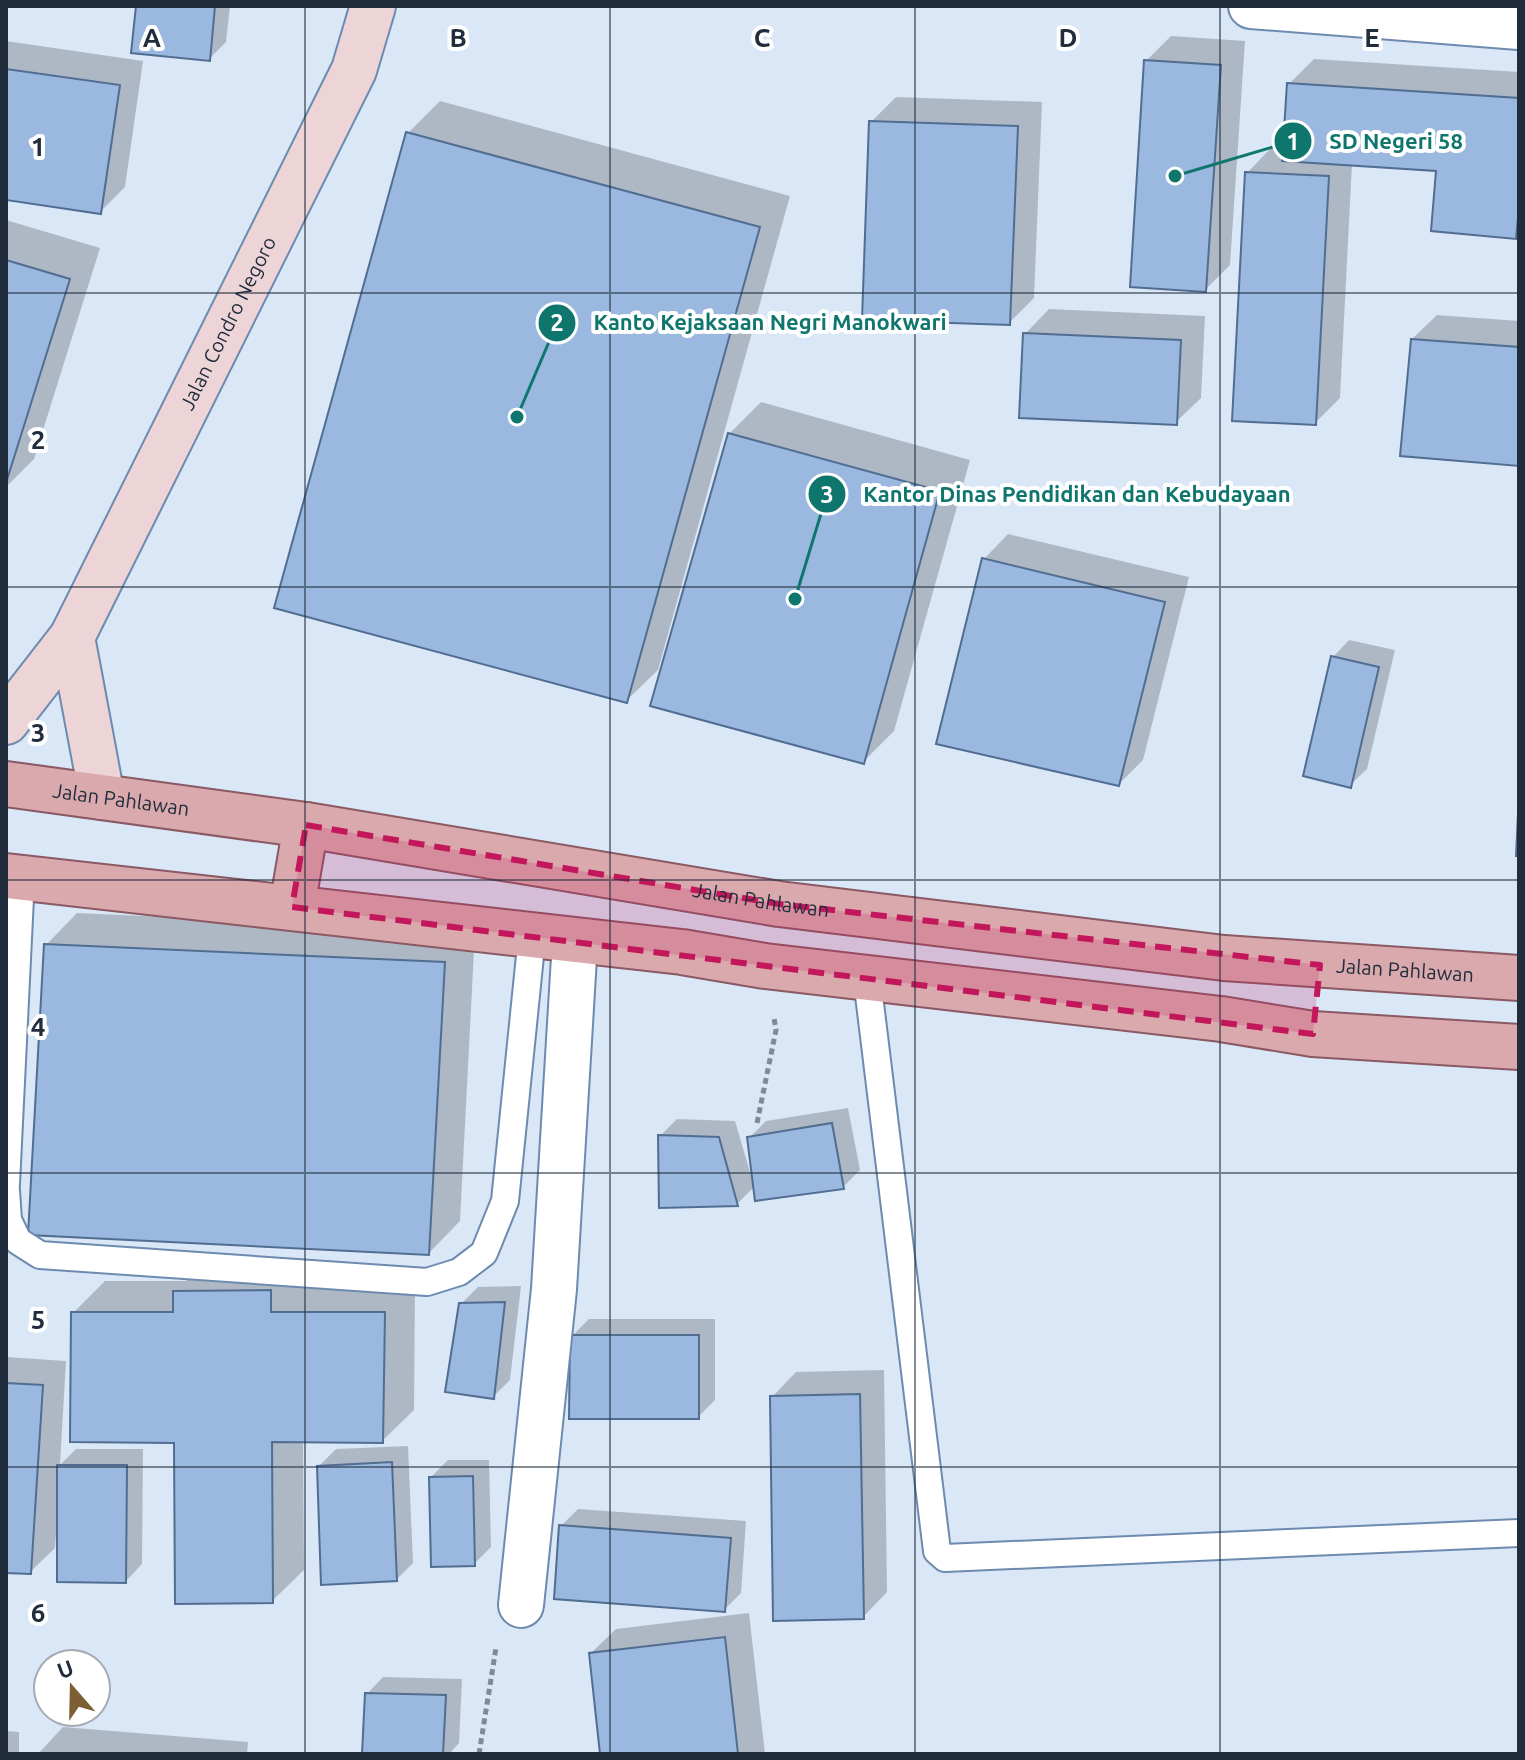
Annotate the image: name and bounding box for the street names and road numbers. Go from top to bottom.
street label: Jalan Condro Negoro [175,233,280,413]
street label: Jalan Pahlawan [51,778,191,820]
street label: Jalan Pahlawan [691,878,831,921]
street label: Jalan Pahlawan [1335,954,1475,986]

